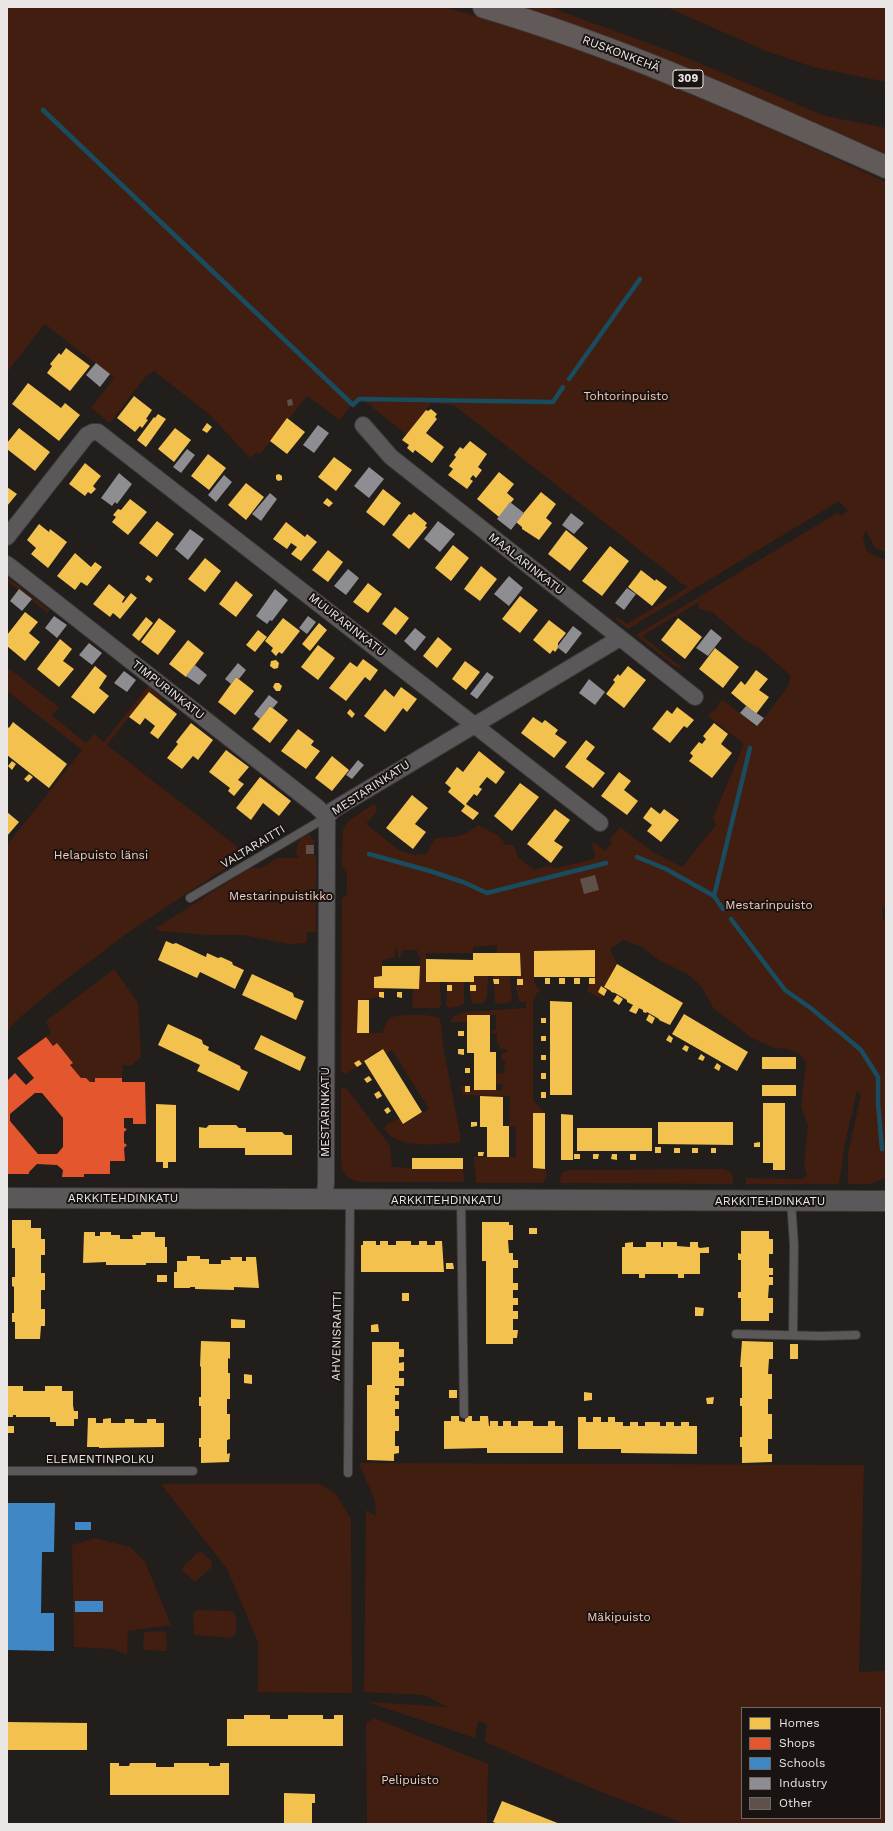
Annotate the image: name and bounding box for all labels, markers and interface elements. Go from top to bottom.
street label: RUSKONKEHÄ [580,33,662,75]
road number: 309 [673,70,703,88]
park label: Tohtorinpuisto [584,389,668,403]
street label: MAALARINKATU [485,530,567,598]
street label: MUURARINKATU [306,590,388,660]
street label: TIMPURINKATU [129,657,207,723]
street label: MESTARINKATU [329,757,413,819]
street label: VALTARAITTI [218,822,288,872]
park label: Helapuisto länsi [54,848,148,862]
park label: Mestarinpuistikko [229,889,333,903]
park label: Mestarinpuisto [725,898,813,912]
street label: MESTARINKATU [318,1067,332,1157]
street label: ARKKITEHDINKATU [68,1191,178,1205]
street label: ARKKITEHDINKATU [391,1193,501,1207]
street label: ARKKITEHDINKATU [715,1194,825,1208]
street label: AHVENISRAITTI [329,1291,345,1381]
street label: ELEMENTINPOLKU [46,1452,154,1466]
park label: Mäkipuisto [587,1610,651,1624]
legend [741,1707,881,1819]
text: Homes [779,1716,820,1730]
text: Shops [779,1736,815,1750]
text: Schools [779,1756,825,1770]
park label: Pelipuisto [381,1773,439,1787]
text: Industry [779,1776,827,1790]
text: Other [779,1796,812,1810]

